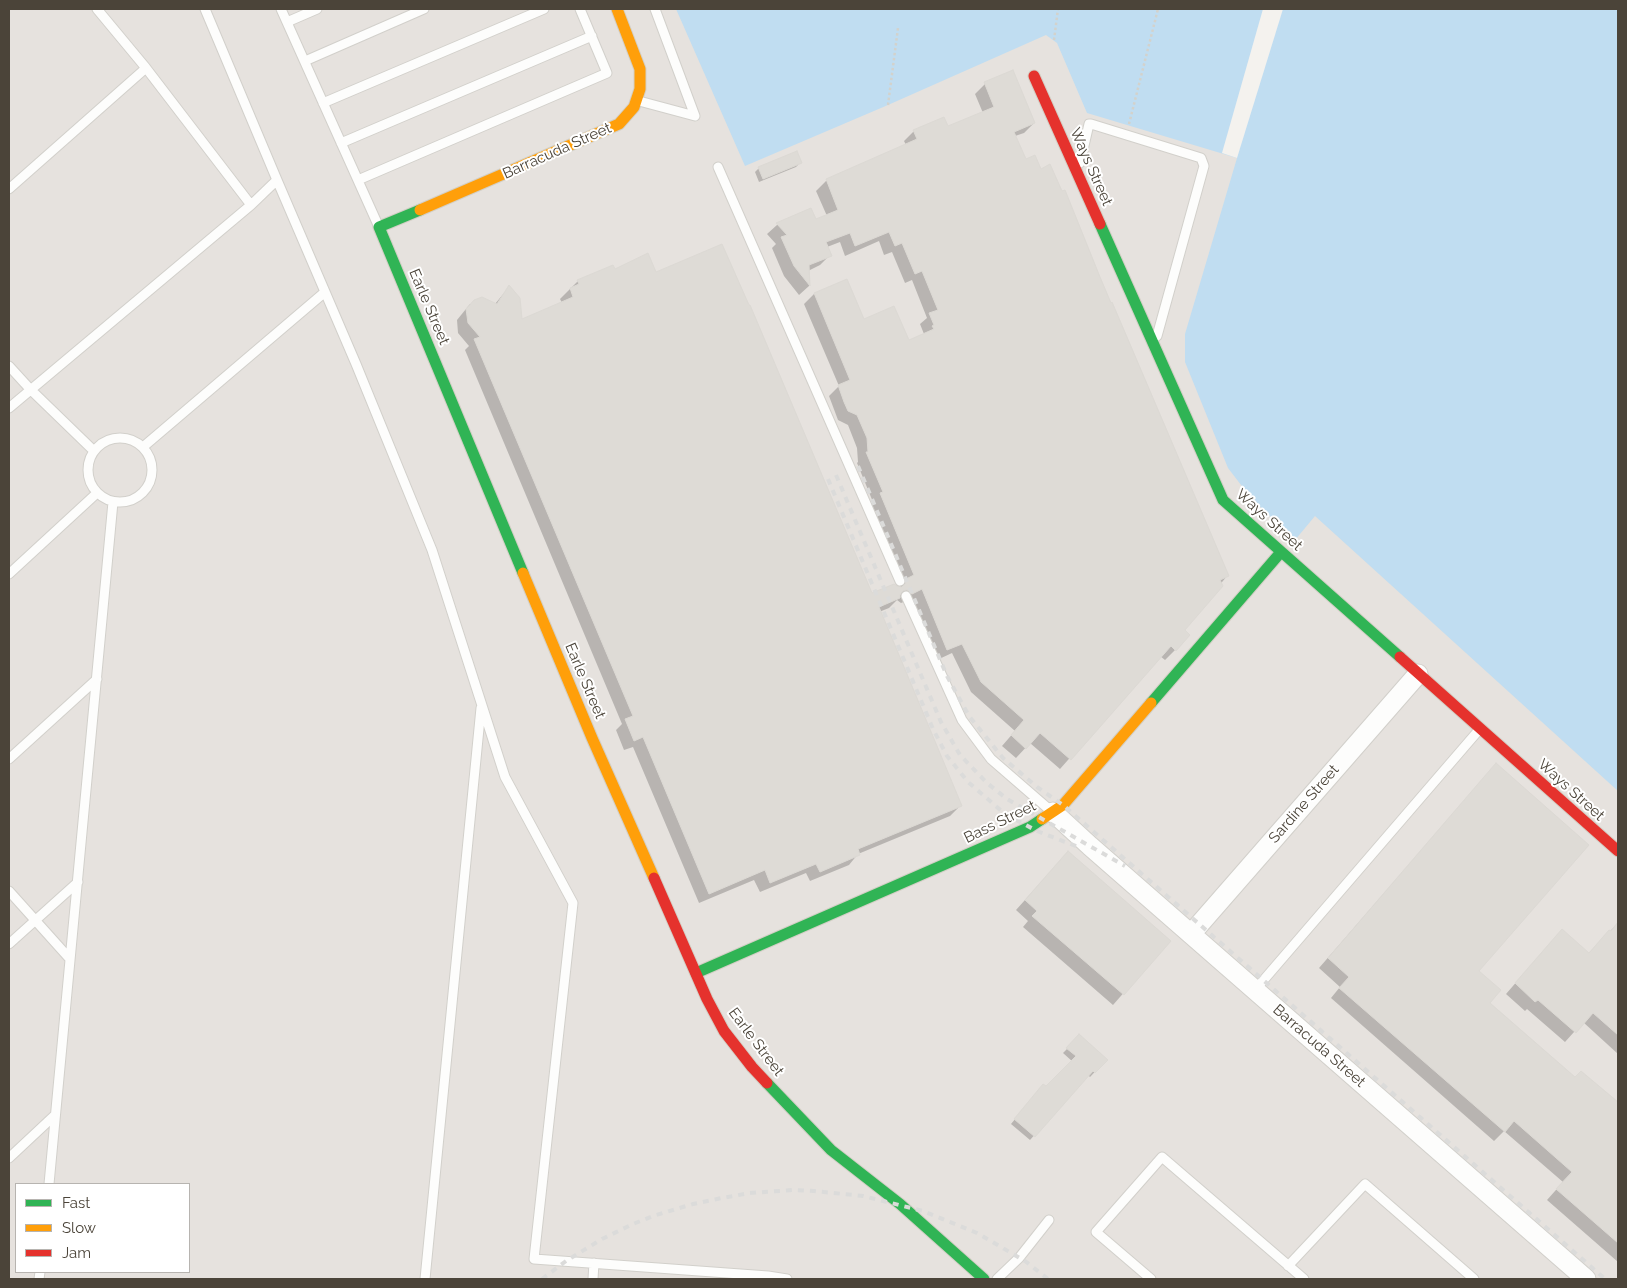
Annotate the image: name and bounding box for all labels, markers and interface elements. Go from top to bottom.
street label: Barracuda Street [500,119,614,183]
street label: Ways Street [1066,125,1116,209]
street label: Earle Street [405,266,453,348]
street label: Ways Street [1232,485,1306,555]
street label: Earle Street [561,640,609,722]
street label: Ways Street [1534,755,1608,825]
street label: Sardine Street [1265,761,1343,847]
street label: Bass Street [961,797,1039,847]
street label: Barracuda Street [1269,1001,1369,1091]
street label: Earle Street [724,1004,788,1080]
legend [15,1183,190,1273]
text: Fast [62,1194,90,1212]
text: Slow [62,1219,96,1237]
text: Jam [62,1244,91,1262]

